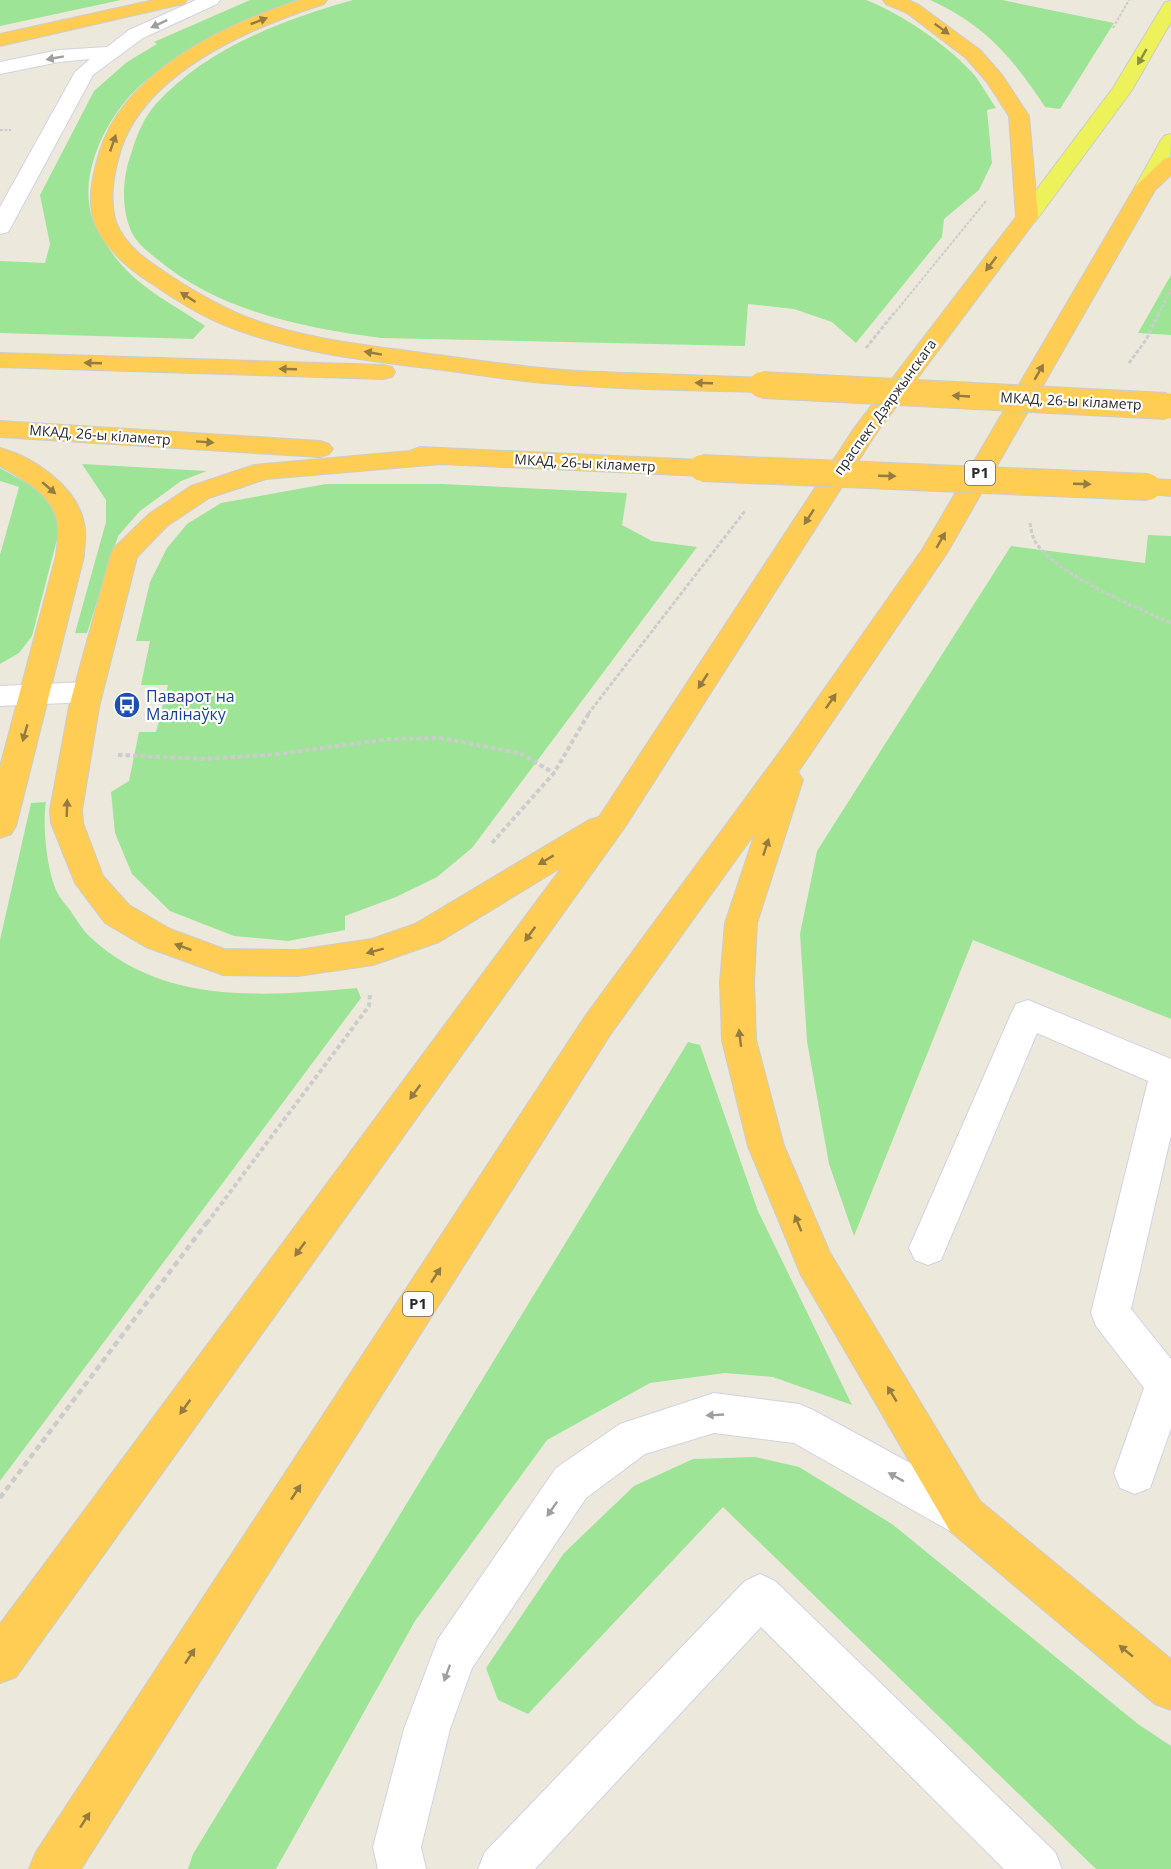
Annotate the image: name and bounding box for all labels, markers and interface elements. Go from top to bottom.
one-way arrow [250,15,268,25]
one-way arrow [150,19,168,29]
one-way arrow [935,23,950,35]
one-way arrow [1136,49,1147,65]
one-way arrow [45,53,64,62]
one-way arrow [108,133,118,151]
one-way arrow [986,256,998,271]
one-way arrow [179,292,196,303]
street label: праспект Дзяржынскага [829,335,940,479]
one-way arrow [363,348,382,357]
one-way arrow [83,358,102,367]
one-way arrow [1034,363,1044,380]
one-way arrow [278,364,297,373]
one-way arrow [694,378,713,388]
street label: МКАД, 26-ы кіламетр [1000,387,1142,414]
one-way arrow [951,391,970,400]
street label: МКАД, 26-ы кіламетр [29,420,171,449]
one-way arrow [196,437,215,447]
street label: МКАД, 26-ы кіламетр [514,449,656,476]
road number: Р1 [965,461,995,485]
one-way arrow [877,471,896,481]
one-way arrow [1072,479,1091,488]
one-way arrow [41,481,56,494]
one-way arrow [804,509,815,525]
one-way arrow [936,532,946,549]
one-way arrow [698,672,709,689]
place label: Паварот на Малінаўку [146,685,235,725]
bus stop icon: Паварот на Малінаўку [112,690,142,720]
one-way arrow [825,694,837,710]
one-way arrow [20,724,29,742]
one-way arrow [62,798,72,817]
one-way arrow [762,838,771,856]
one-way arrow [538,855,554,866]
one-way arrow [524,926,536,942]
one-way arrow [174,942,192,952]
one-way arrow [365,946,384,956]
one-way arrow [735,1028,745,1047]
one-way arrow [409,1083,421,1099]
one-way arrow [793,1214,802,1232]
one-way arrow [294,1241,306,1257]
one-way arrow [430,1268,442,1284]
road number: Р1 [403,1292,433,1316]
one-way arrow [888,1385,898,1402]
one-way arrow [179,1398,191,1414]
one-way arrow [706,1410,725,1419]
one-way arrow [888,1472,904,1483]
one-way arrow [290,1484,301,1500]
one-way arrow [546,1500,558,1516]
one-way arrow [1119,1645,1134,1658]
one-way arrow [185,1648,196,1664]
one-way arrow [442,1664,452,1682]
one-way arrow [79,1812,90,1828]

